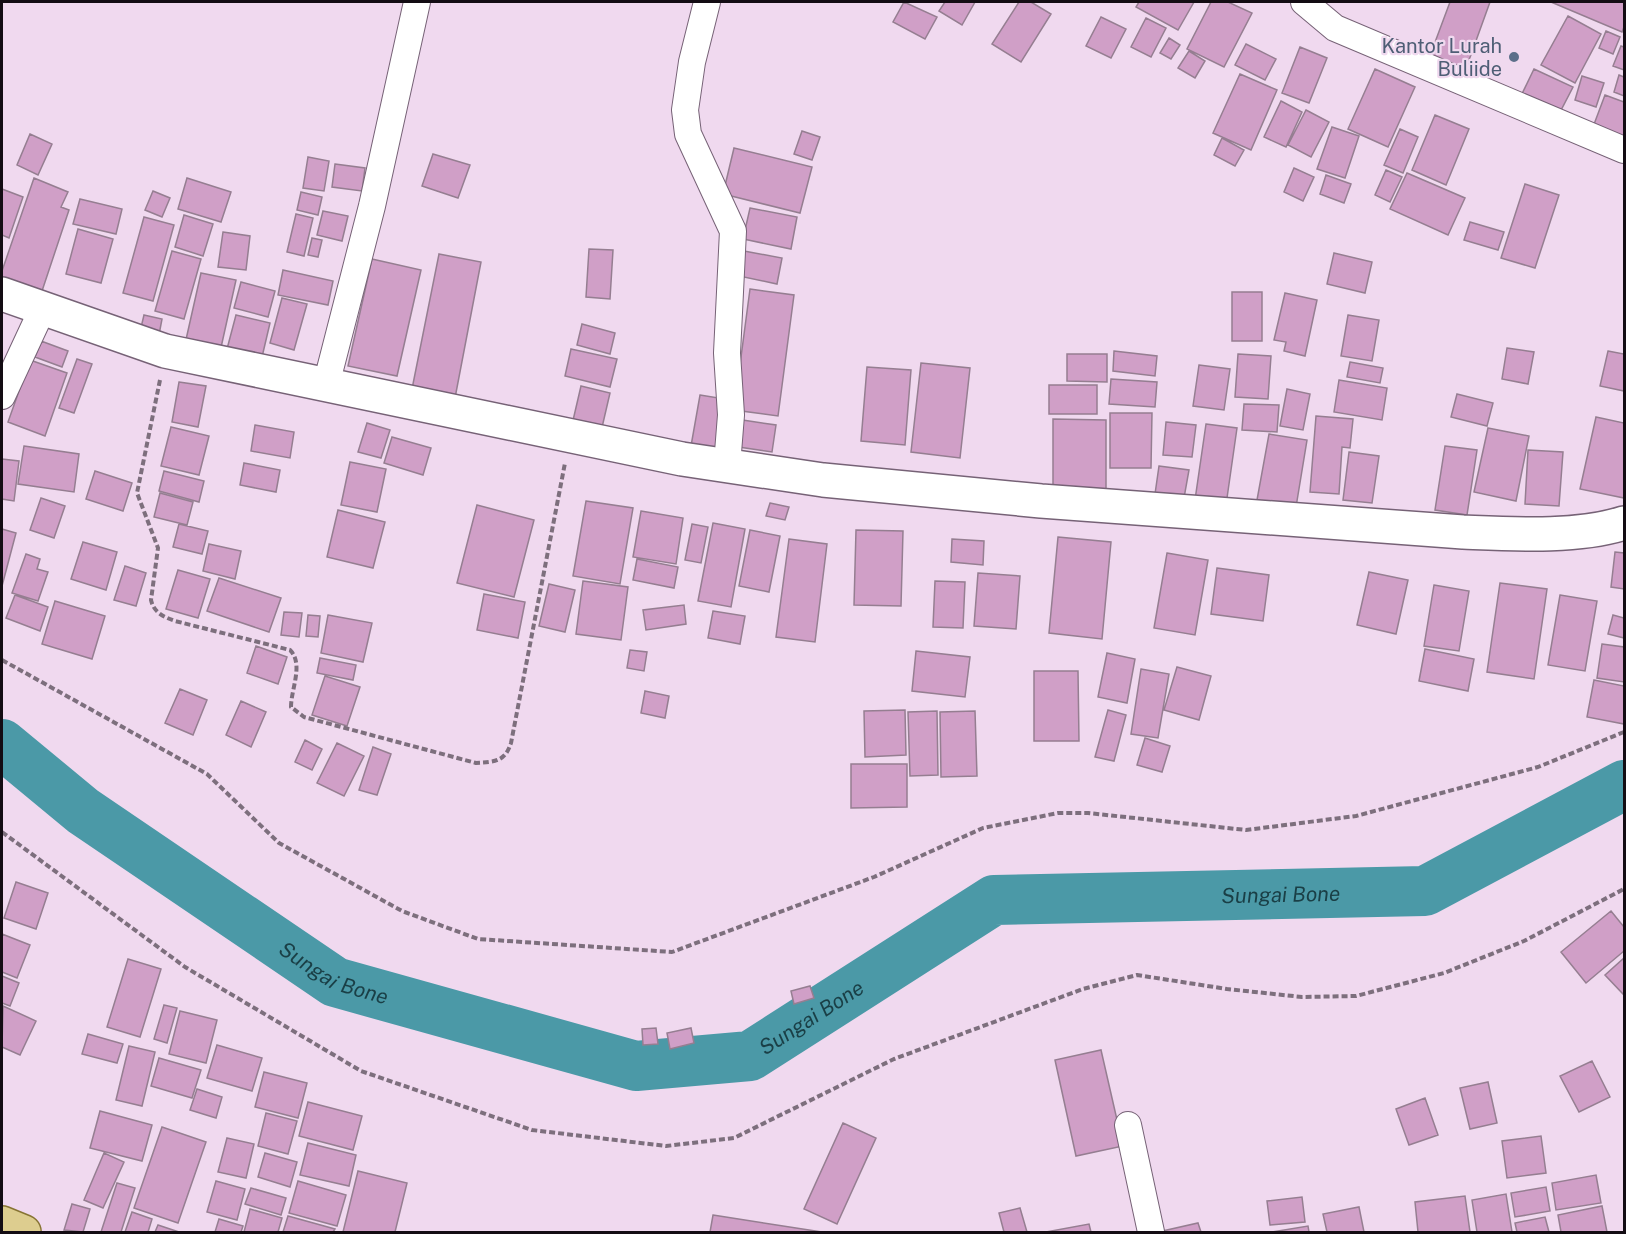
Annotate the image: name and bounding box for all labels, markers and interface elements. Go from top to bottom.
place label: Kantor Lurah Buliide [1381,34,1502,81]
marker: Kantor Lurah Buliide [1507,50,1521,64]
water label: Sungai Bone [1221,880,1341,908]
water label: Sungai Bone [275,936,391,1009]
water label: Sungai Bone [754,974,868,1060]

